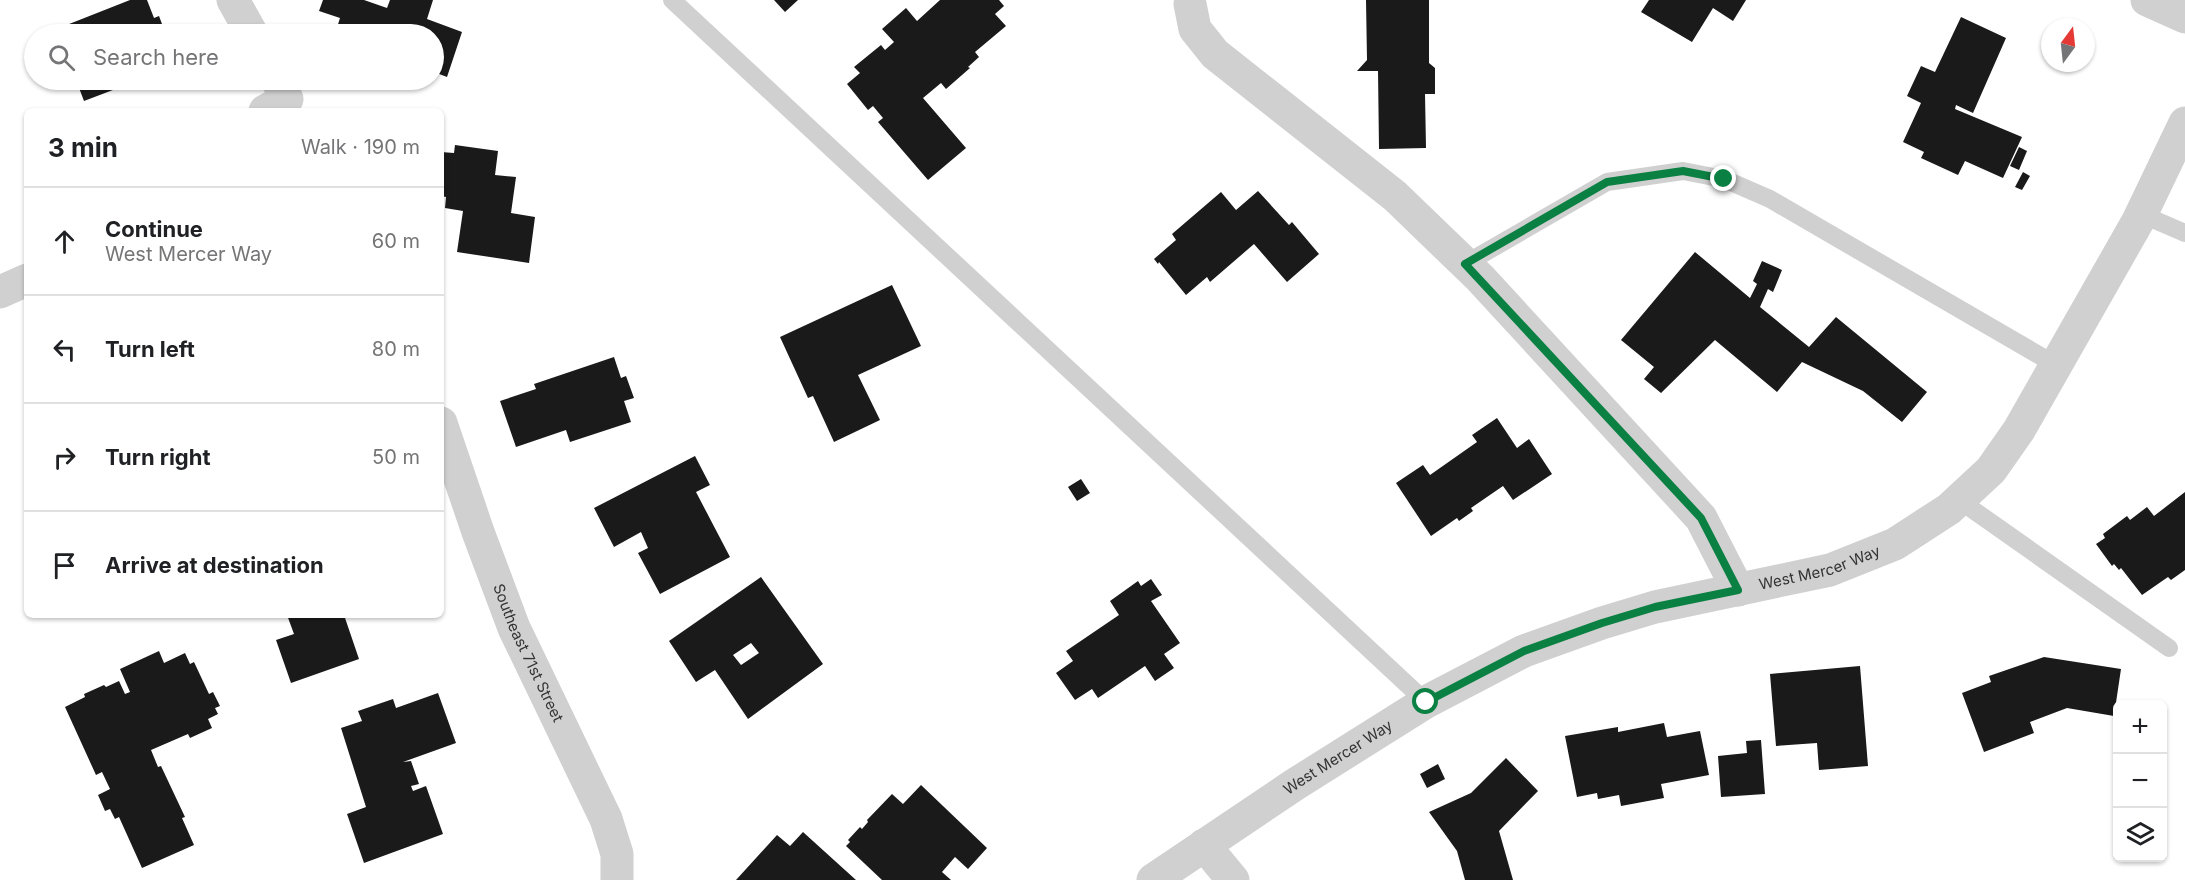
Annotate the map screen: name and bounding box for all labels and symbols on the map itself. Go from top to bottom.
north arrow [2041,18,2095,72]
route end [1710,165,1736,191]
street label: West Mercer Way [1757,541,1883,594]
street label: Southeast 71st Street [489,581,568,725]
route start [1412,688,1438,714]
street label: West Mercer Way [1280,715,1396,798]

